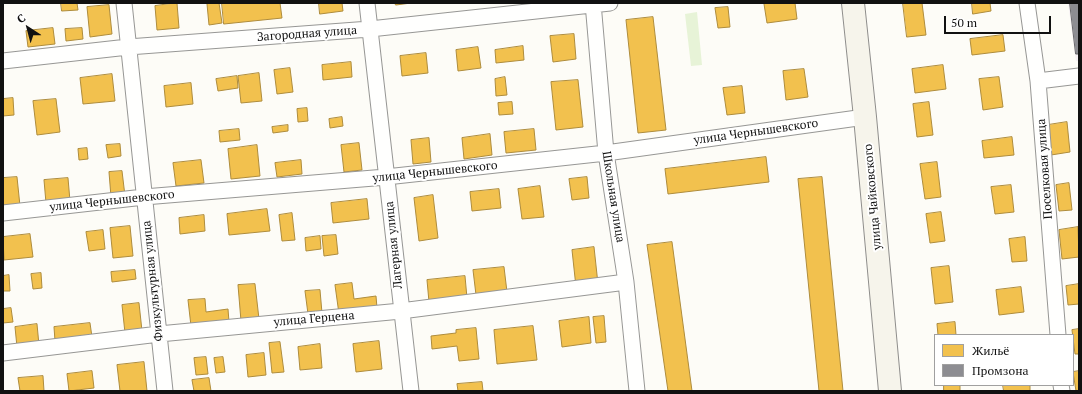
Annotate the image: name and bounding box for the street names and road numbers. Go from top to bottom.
street label: Загородная улица [256,23,358,45]
street label: улица Чернышевского [693,116,819,148]
street label: Поселковая улица [1034,118,1056,220]
street label: улица Чайковского [861,143,885,251]
street label: Школьная улица [599,150,627,244]
street label: улица Чернышевского [372,158,498,186]
street label: улица Чернышевского [49,187,175,215]
street label: Лагерная улица [382,201,406,289]
street label: Физкультурная улица [139,220,167,342]
street label: улица Герцена [273,308,355,330]

